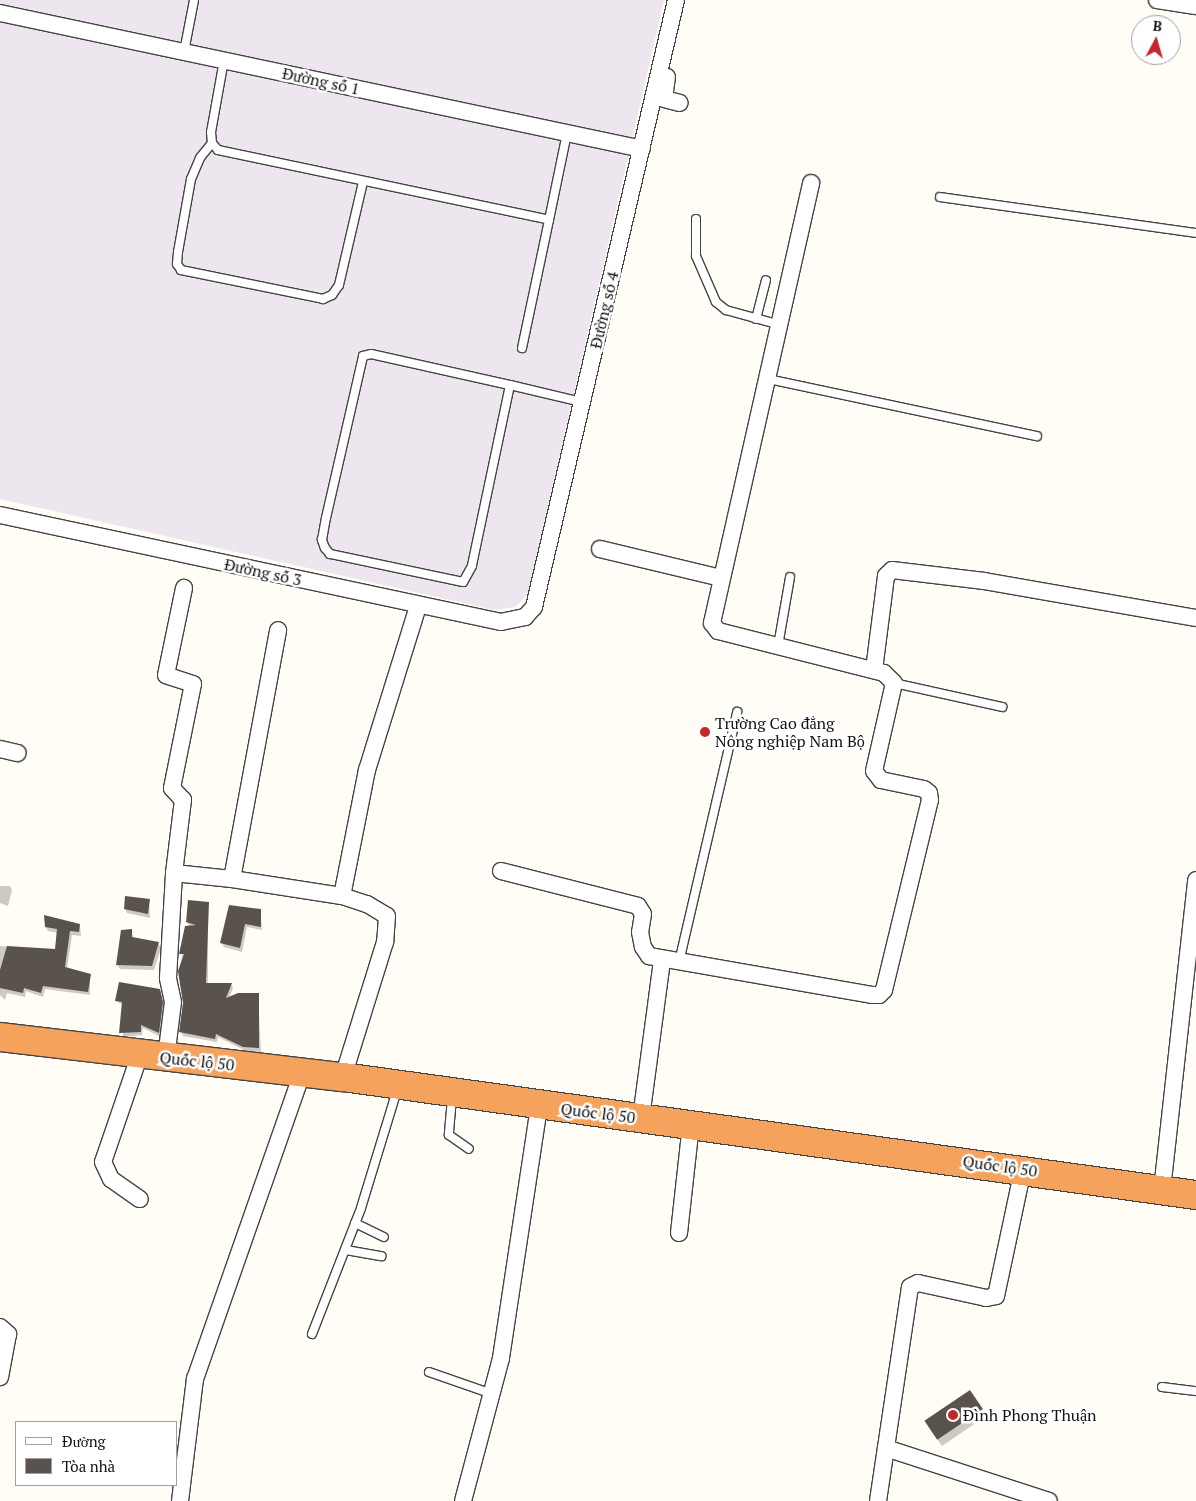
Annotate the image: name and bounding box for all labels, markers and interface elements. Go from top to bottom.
north arrow [1131,15,1181,65]
text: B [1152,16,1163,36]
street label: Đường số 1 [281,63,361,99]
street label: Đường số 4 [586,270,622,350]
street label: Đường số 3 [223,554,303,590]
place label: Trường Cao đẳng Nông nghiệp Nam Bộ [715,713,865,751]
marker: Trường Cao đẳng Nông nghiệp Nam Bộ [699,726,711,738]
street label: Quốc lộ 50 [159,1048,235,1074]
street label: Quốc lộ 50 [560,1099,636,1127]
street label: Quốc lộ 50 [962,1151,1038,1181]
place label: Đình Phong Thuận [963,1405,1097,1425]
marker: Đình Phong Thuận [947,1409,959,1421]
legend [15,1421,178,1486]
text: Đường [62,1431,106,1451]
text: Tòa nhà [62,1456,115,1476]

